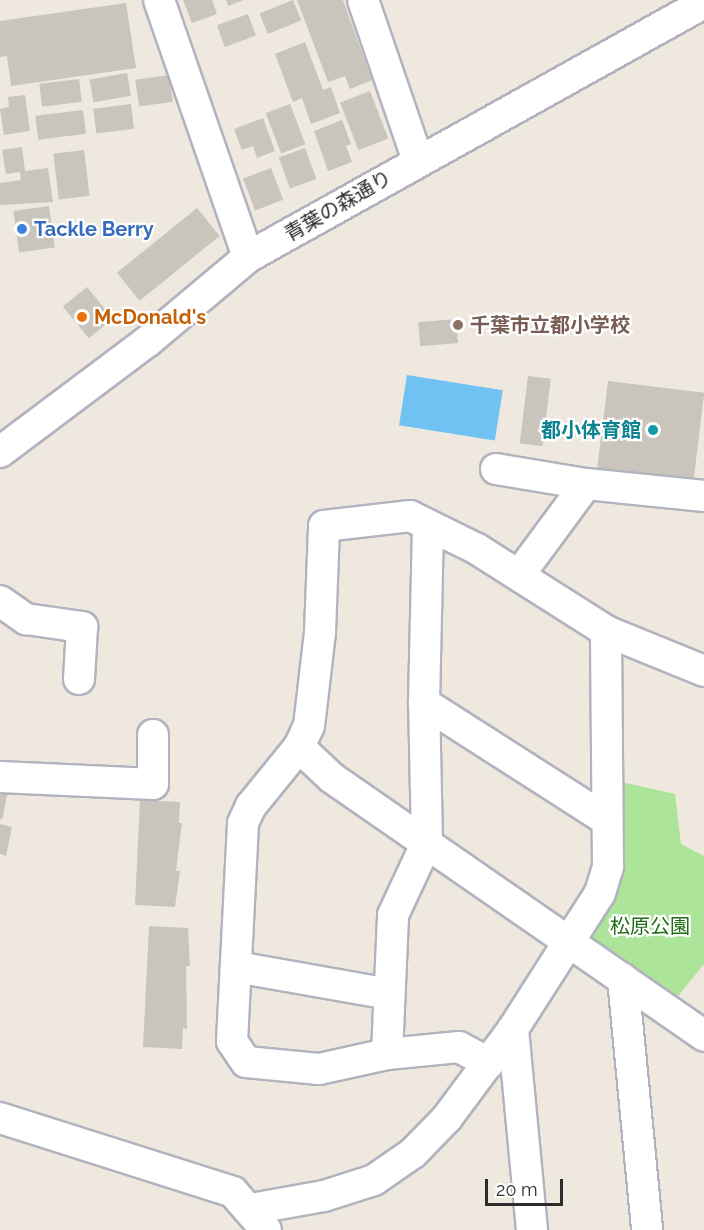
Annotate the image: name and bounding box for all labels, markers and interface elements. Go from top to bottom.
street label: 青葉の森通り [280,166,396,246]
place label: Tackle Berry [34,217,154,241]
marker: Tackle Berry [15,222,29,236]
place label: McDonald's [94,305,206,329]
marker: McDonald's [75,310,89,324]
place label: 千葉市立都小学校 [470,313,630,337]
marker: 千葉市立都小学校 [451,318,465,332]
place label: 都小体育館 [541,418,641,442]
marker: 都小体育館 [646,423,660,437]
park label: 松原公園 [610,914,690,938]
scale bar [488,1167,566,1205]
text: 20 m [496,1179,538,1200]

